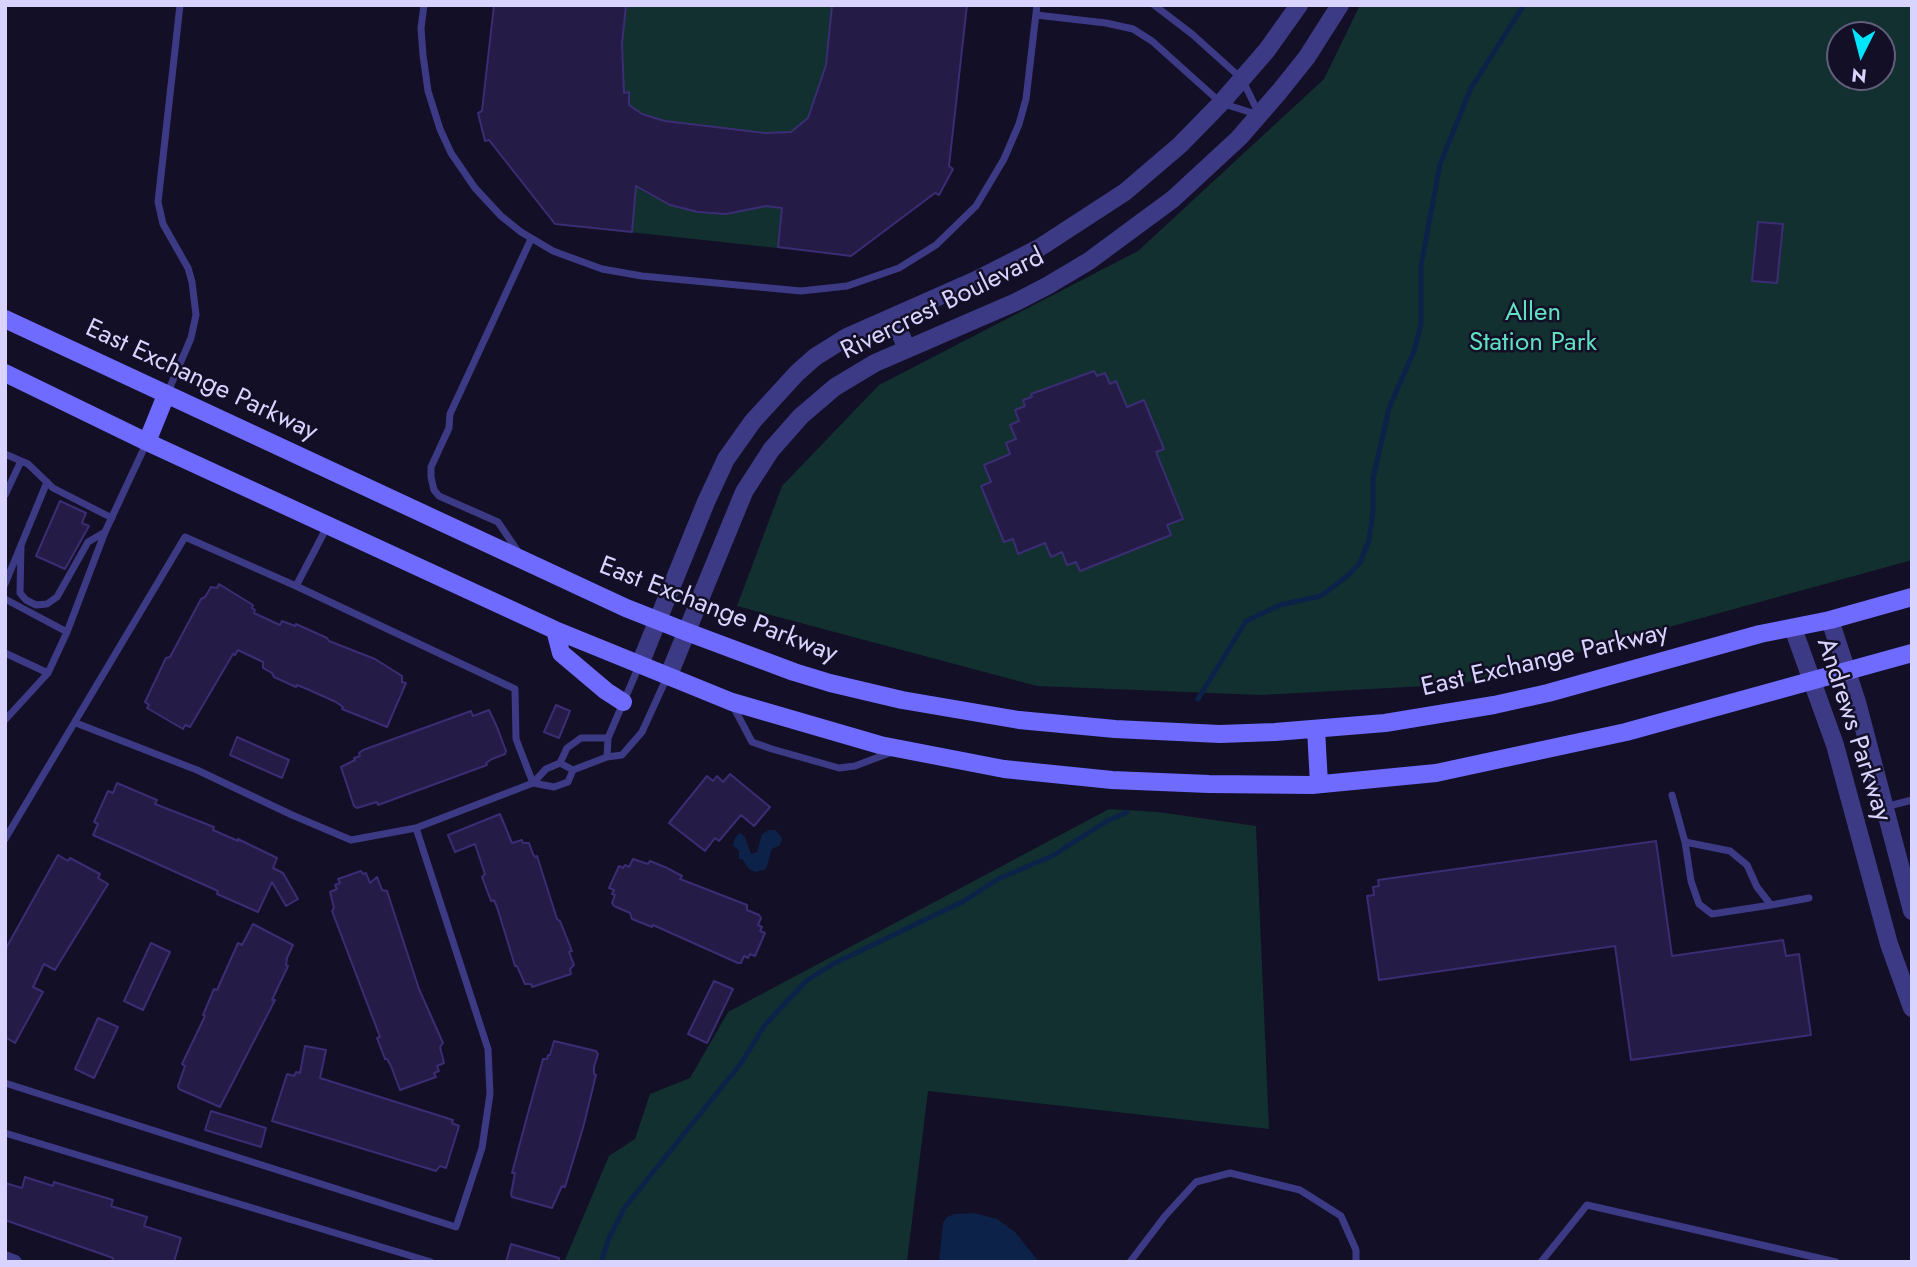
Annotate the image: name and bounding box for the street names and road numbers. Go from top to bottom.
street label: Rivercrest Boulevard [836,242,1050,368]
street label: East Exchange Parkway [80,313,322,449]
street label: East Exchange Parkway [594,551,842,671]
street label: East Exchange Parkway [1418,617,1672,705]
street label: Andrews Parkway [1809,634,1897,826]

